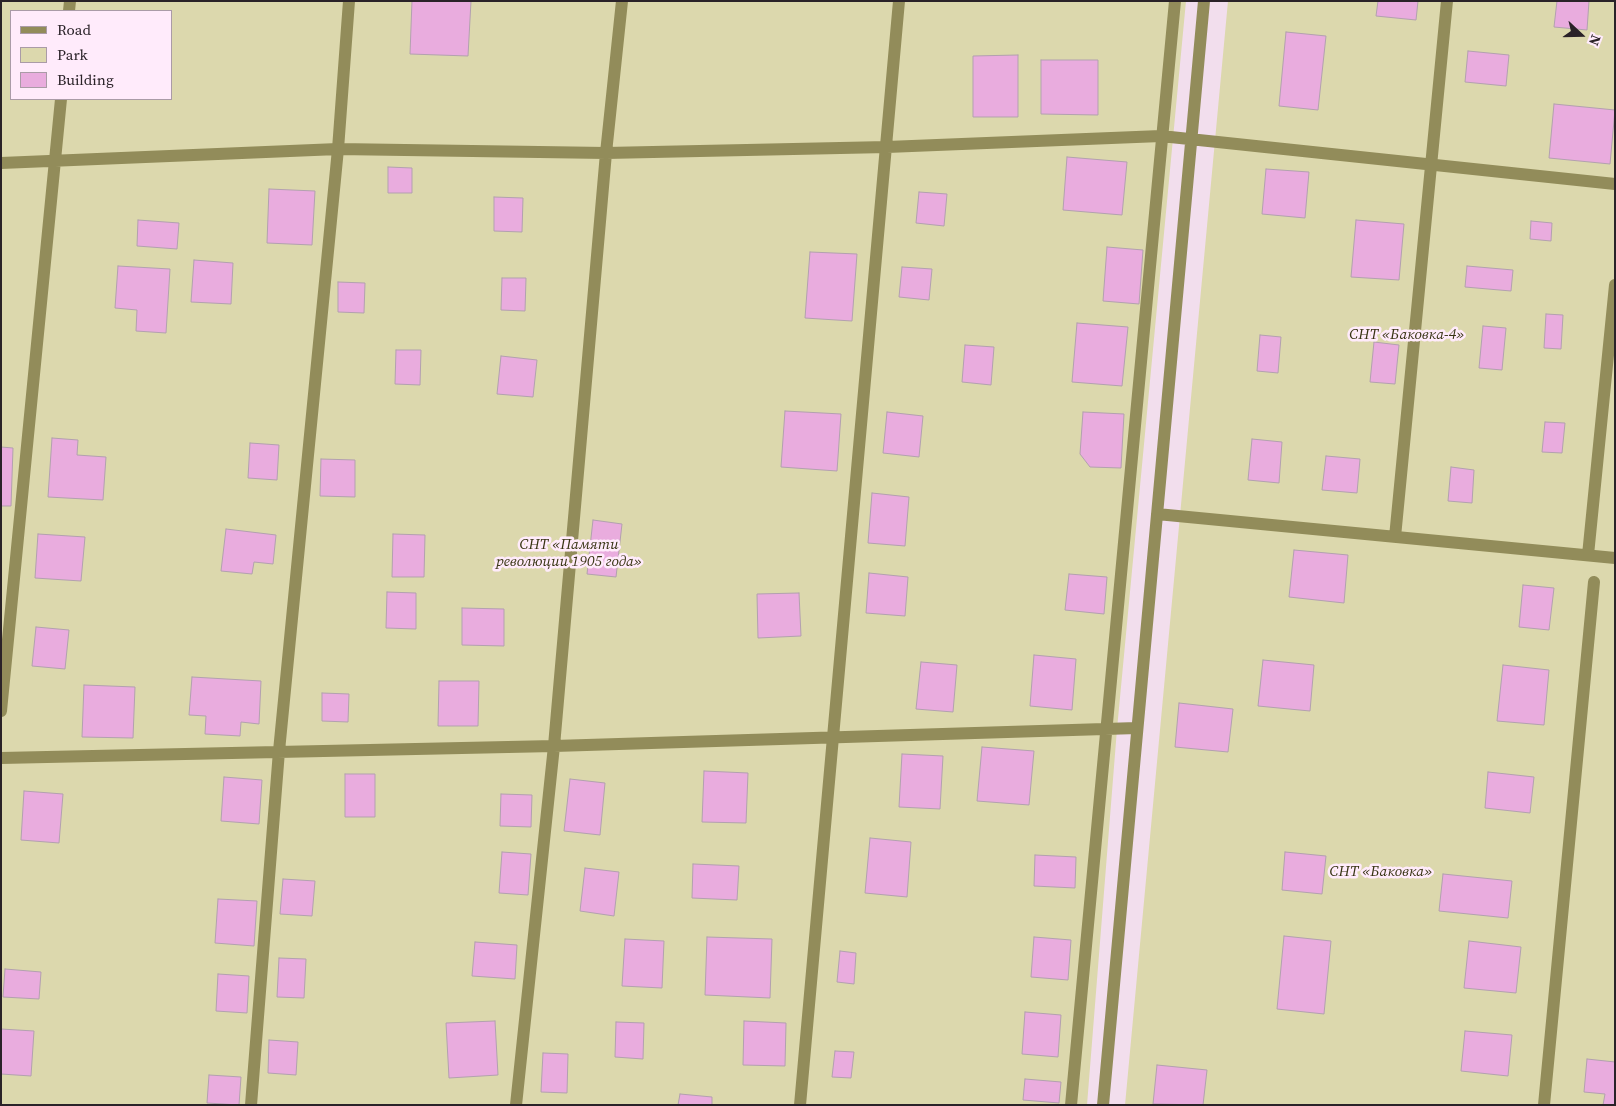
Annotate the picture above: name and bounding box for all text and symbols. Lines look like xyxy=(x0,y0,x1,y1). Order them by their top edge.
legend xyxy=(10,10,172,100)
north arrow xyxy=(1556,10,1606,60)
text: Road xyxy=(57,19,91,40)
text: N xyxy=(1584,32,1606,49)
text: Park xyxy=(57,44,88,65)
text: Building xyxy=(57,69,114,90)
park label: СНТ «Баковка-4» xyxy=(1349,326,1465,344)
park label: СНТ «Памяти революции 1905 года» xyxy=(496,536,642,571)
park label: СНТ «Баковка» xyxy=(1330,863,1432,881)

